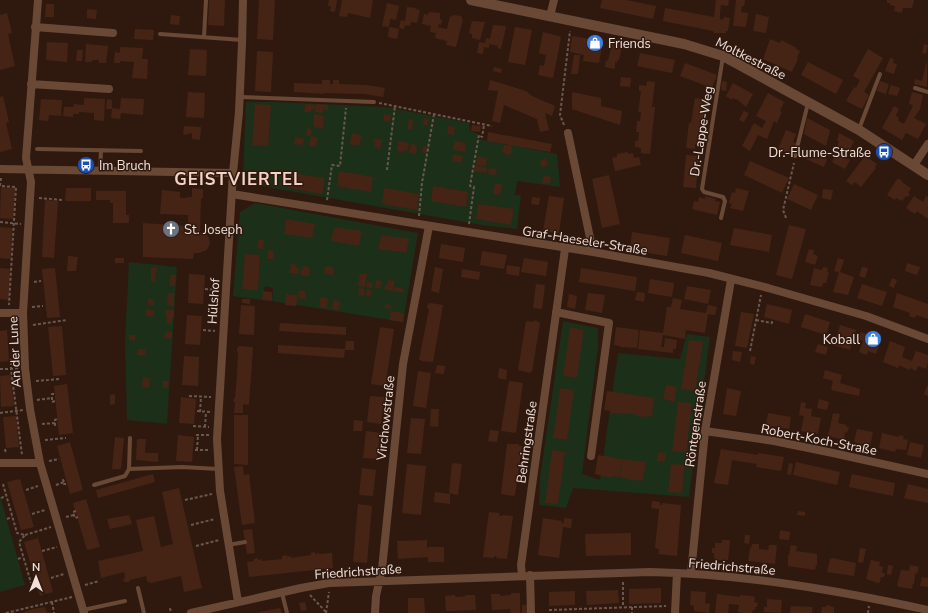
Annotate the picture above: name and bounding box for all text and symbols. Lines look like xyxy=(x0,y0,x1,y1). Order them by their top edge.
shop icon: Friends xyxy=(585,33,605,53)
street label: Moltkestraße xyxy=(712,33,789,84)
place label: Friends xyxy=(608,35,651,53)
street label: Dr.-Lappe-Weg xyxy=(686,85,718,178)
bus stop icon: Dr.-Flume-Straße xyxy=(874,142,894,162)
place label: Dr.-Flume-Straße xyxy=(768,144,871,162)
bus stop icon: Im Bruch xyxy=(76,155,96,175)
place label: Im Bruch xyxy=(99,157,151,175)
district label: GEISTVIERTEL xyxy=(174,168,304,191)
church icon: St. Joseph xyxy=(161,219,181,239)
place label: St. Joseph xyxy=(184,221,243,239)
street label: Graf-Haeseler-Straße xyxy=(521,222,649,260)
street label: Hülshof xyxy=(203,277,225,325)
street label: An der Lune xyxy=(4,316,26,388)
shop icon: Koball xyxy=(863,329,883,349)
place label: Koball xyxy=(823,331,860,349)
street label: Virchowstraße xyxy=(372,375,399,462)
street label: Röntgenstraße xyxy=(681,380,711,468)
street label: Behringstraße xyxy=(512,400,542,484)
street label: Robert-Koch-Straße xyxy=(759,420,879,460)
street label: Friedrichstraße xyxy=(688,554,776,580)
north arrow xyxy=(16,557,56,597)
text: N xyxy=(32,560,40,575)
street label: Friedrichstraße xyxy=(314,560,402,584)

